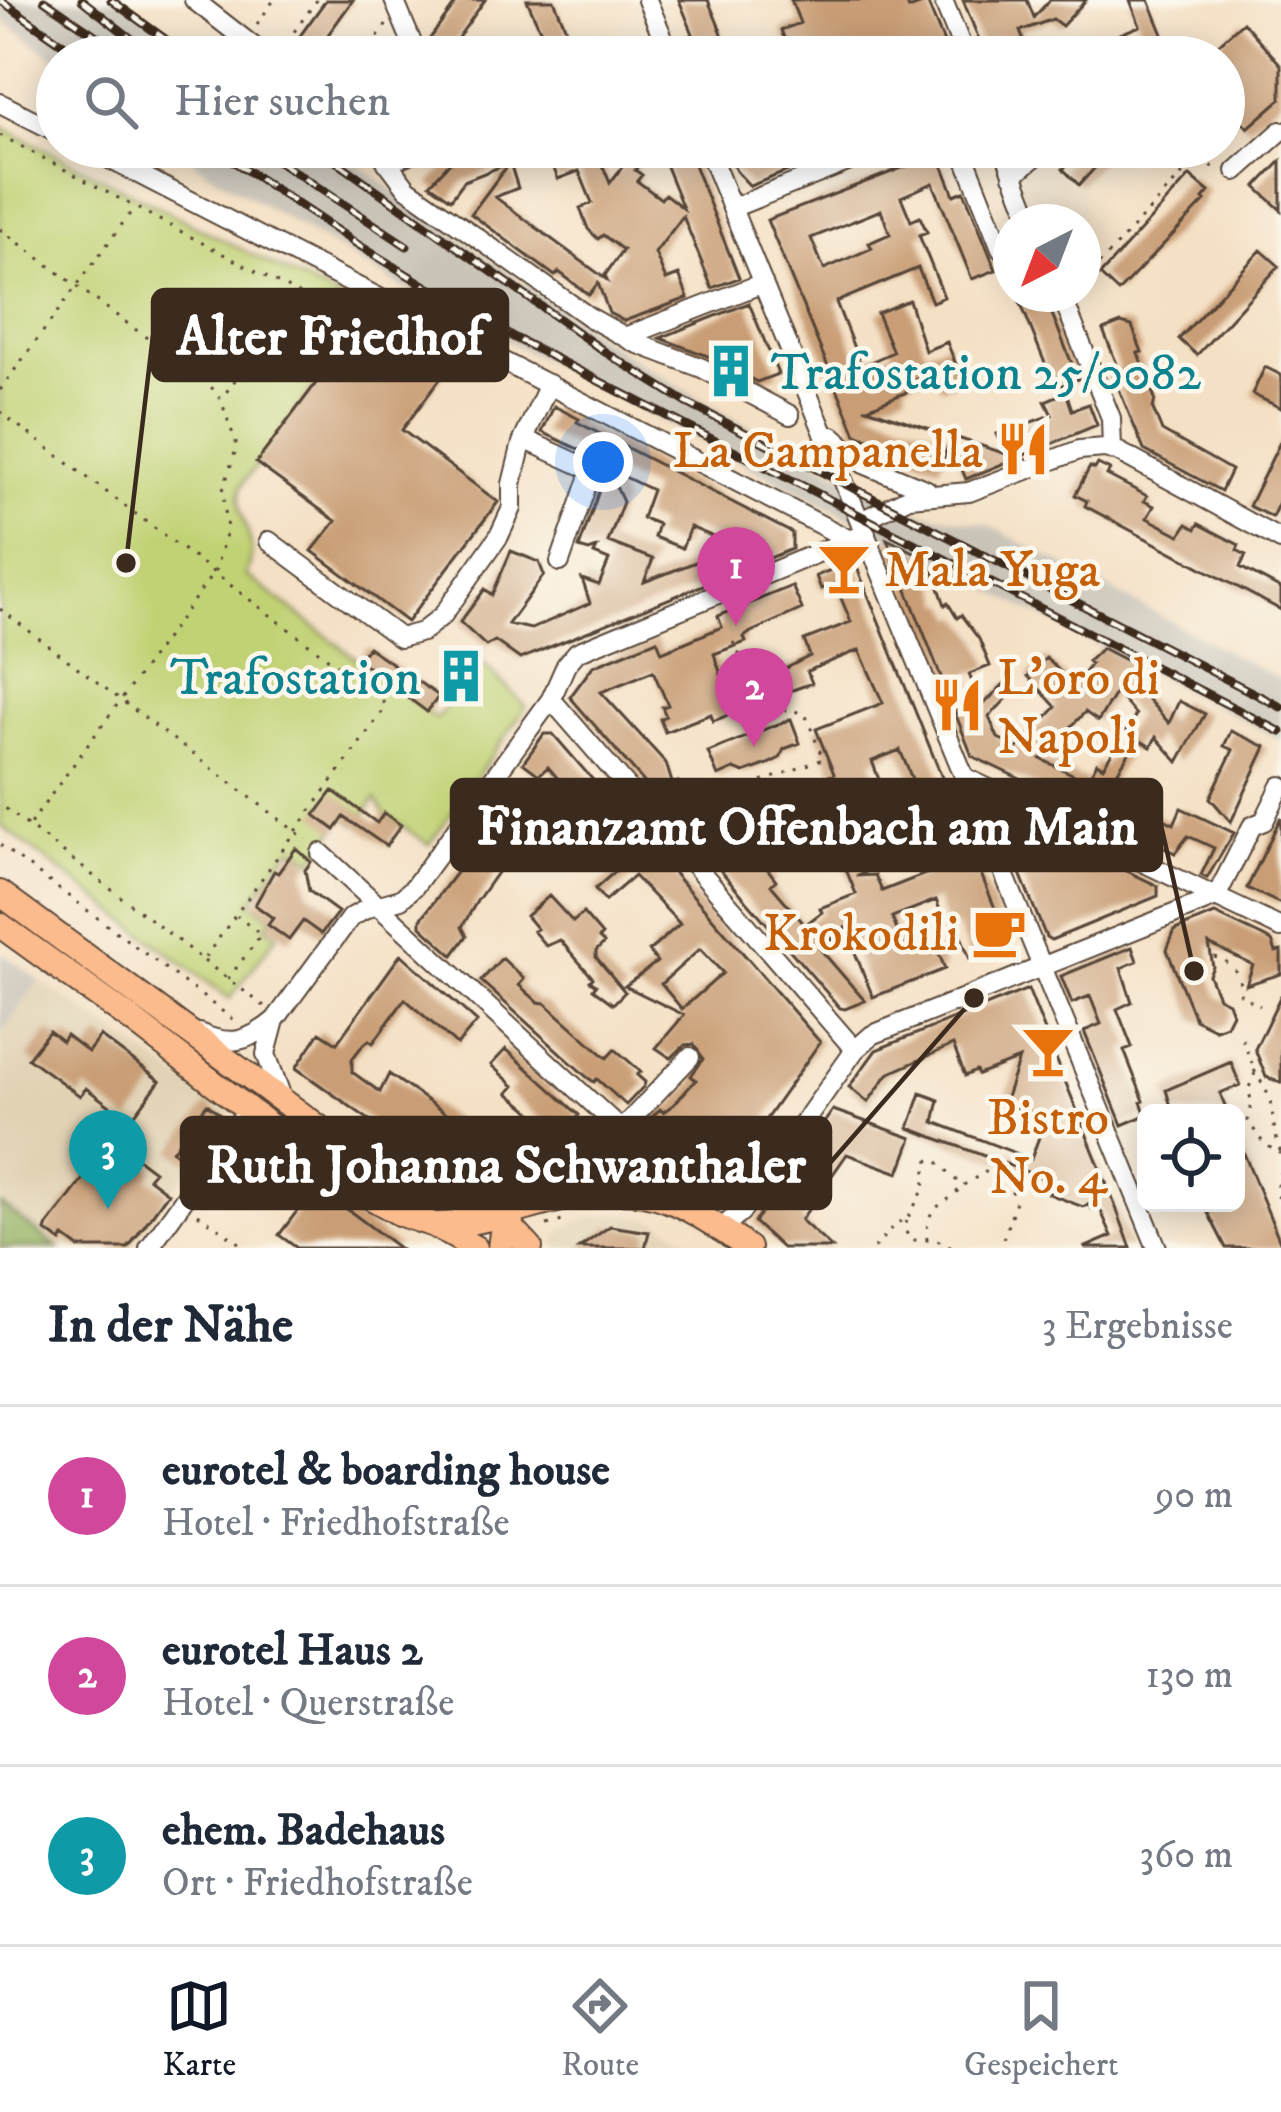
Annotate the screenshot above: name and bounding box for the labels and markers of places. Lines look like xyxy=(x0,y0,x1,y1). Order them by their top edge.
callout: Alter Friedhof xyxy=(153,290,507,380)
building icon: Trafostation 25/0082 xyxy=(702,342,760,400)
place label: Trafostation 25/0082 xyxy=(771,342,1201,406)
place label: La Campanella xyxy=(673,420,983,484)
restaurant icon: La Campanella xyxy=(994,420,1052,478)
pin: 1 xyxy=(697,527,775,626)
bar icon: Mala Yuga xyxy=(815,539,873,597)
place label: Mala Yuga xyxy=(884,539,1101,603)
place label: Trafostation xyxy=(170,647,421,711)
building icon: Trafostation xyxy=(432,647,490,705)
place label: L'oro di Napoli xyxy=(997,647,1160,770)
pin: 2 xyxy=(715,648,793,747)
restaurant icon: L'oro di Napoli xyxy=(928,676,986,734)
callout: Finanzamt Offenbach am Main xyxy=(452,780,1161,870)
place label: Krokodili xyxy=(763,903,959,967)
cafe icon: Krokodili xyxy=(970,903,1028,961)
bar icon: Bistro No. 4 xyxy=(1019,1022,1077,1080)
place label: Bistro No. 4 xyxy=(987,1087,1109,1210)
pin: 3 xyxy=(69,1110,147,1209)
callout: Ruth Johanna Schwanthaler xyxy=(182,1118,830,1208)

